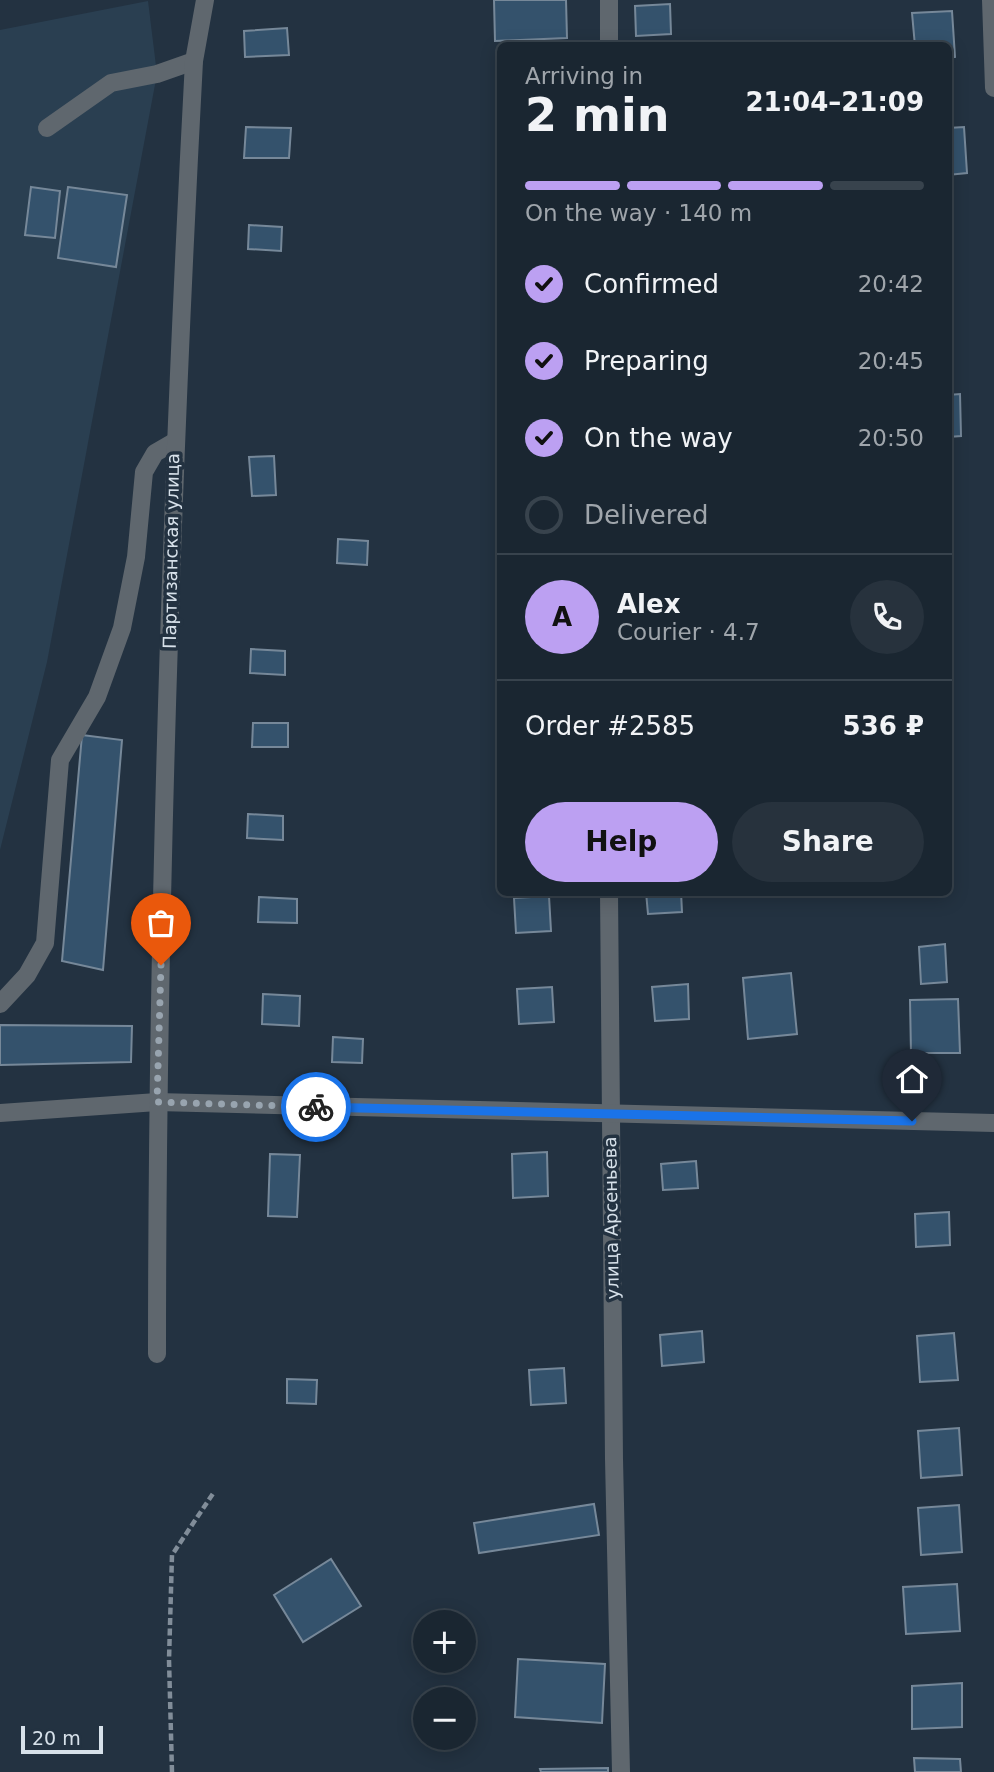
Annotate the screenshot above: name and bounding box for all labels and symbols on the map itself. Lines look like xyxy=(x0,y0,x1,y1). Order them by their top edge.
street label: Партизанская улица xyxy=(159,453,183,649)
pin xyxy=(131,893,191,965)
pin xyxy=(882,1049,942,1121)
courier xyxy=(281,1072,351,1142)
street label: улица Арсеньева xyxy=(599,1136,623,1300)
scale bar xyxy=(21,1723,103,1755)

